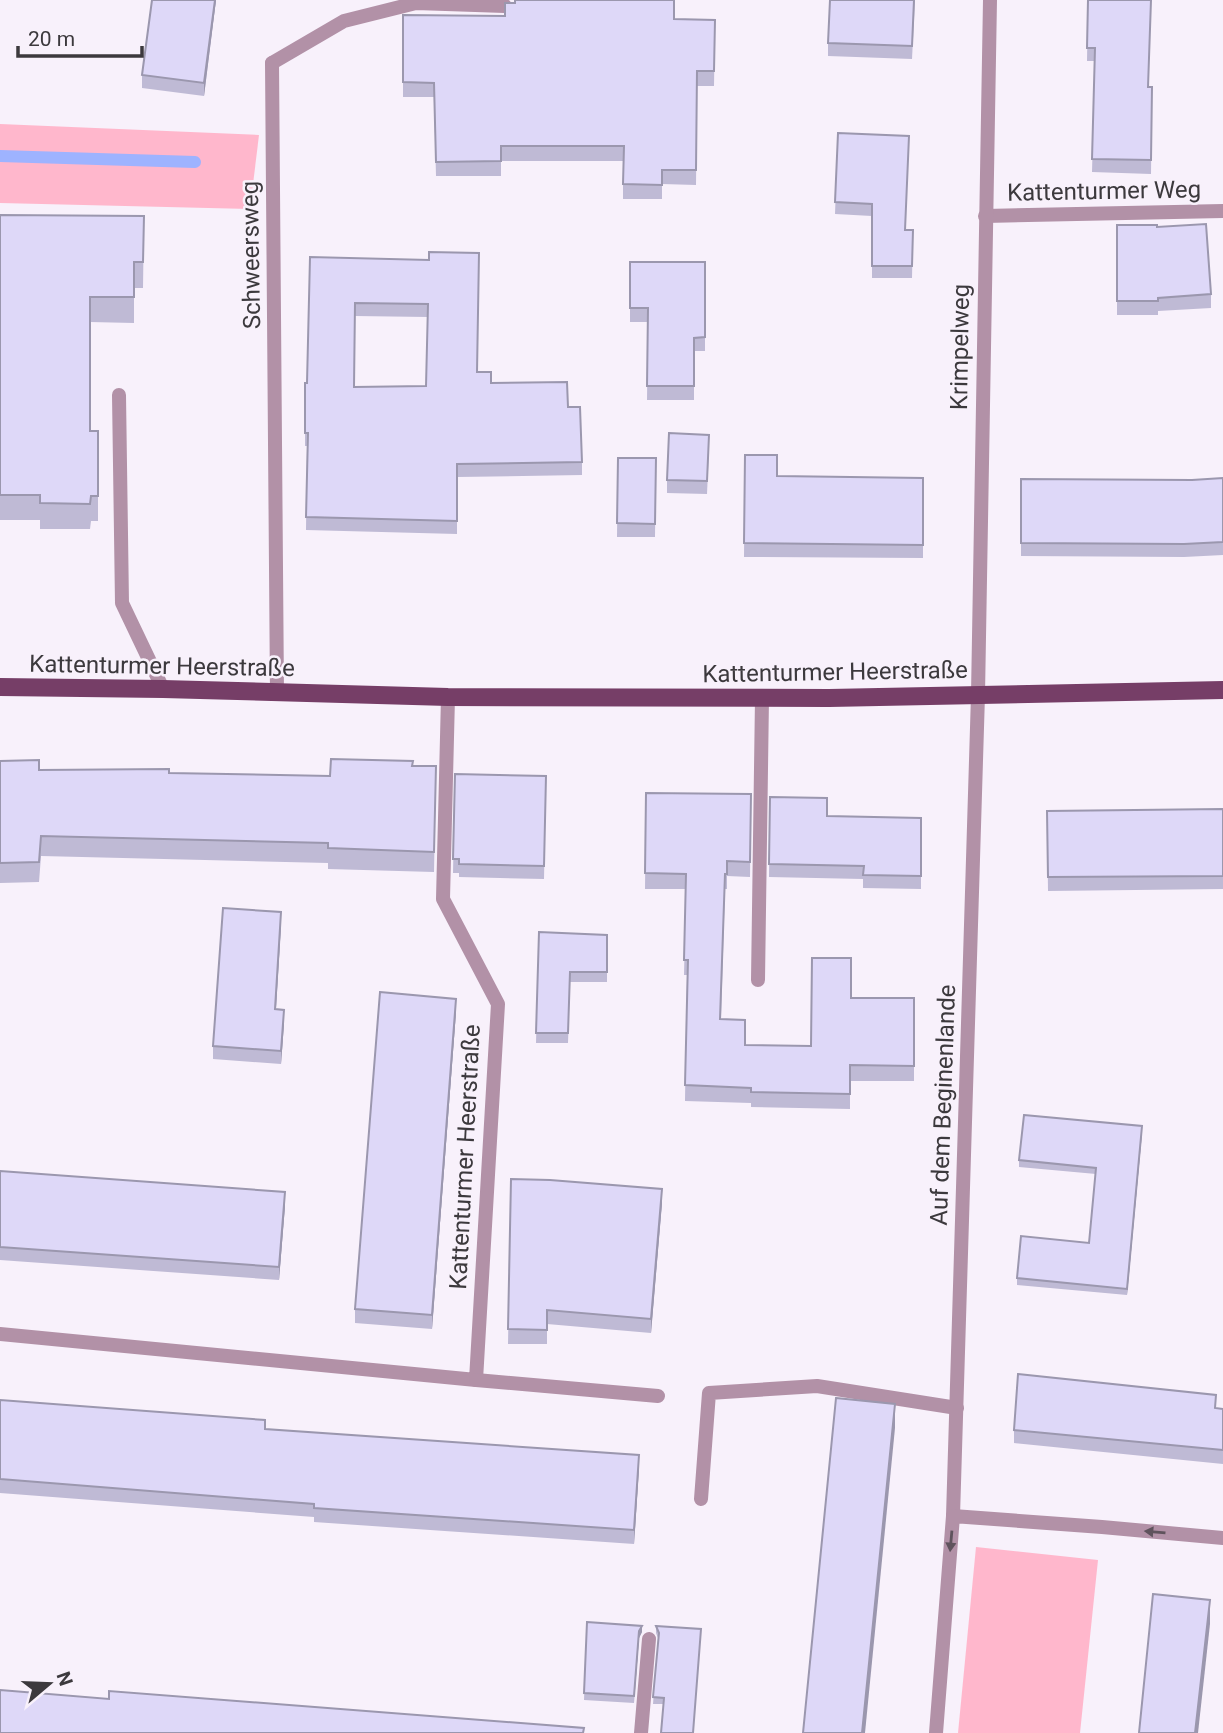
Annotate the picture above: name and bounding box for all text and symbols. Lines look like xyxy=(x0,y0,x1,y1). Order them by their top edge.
scale bar xyxy=(18,14,142,58)
text: 20 m xyxy=(28,27,75,51)
street label: Kattenturmer Weg xyxy=(1007,175,1201,207)
street label: Schweersweg xyxy=(236,181,266,329)
street label: Krimpelweg xyxy=(945,284,975,410)
street label: Kattenturmer Heerstraße xyxy=(29,650,295,682)
street label: Kattenturmer Heerstraße xyxy=(702,656,968,688)
street label: Auf dem Beginenlande xyxy=(925,984,961,1226)
street label: Kattenturmer Heerstraße xyxy=(444,1024,486,1290)
one-way arrow xyxy=(1144,1526,1166,1537)
one-way arrow xyxy=(945,1531,956,1553)
north arrow xyxy=(14,1649,84,1719)
text: N xyxy=(52,1669,78,1689)

